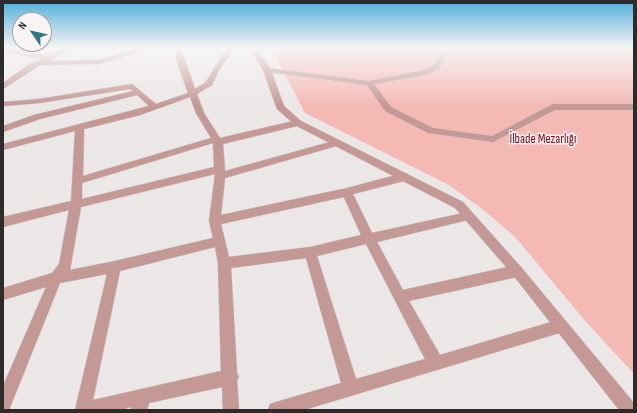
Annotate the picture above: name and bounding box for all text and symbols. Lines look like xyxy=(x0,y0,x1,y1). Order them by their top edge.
north arrow xyxy=(12,12,52,52)
text: N xyxy=(15,19,29,32)
park label: İlbade Mezarlığı xyxy=(510,132,576,148)

